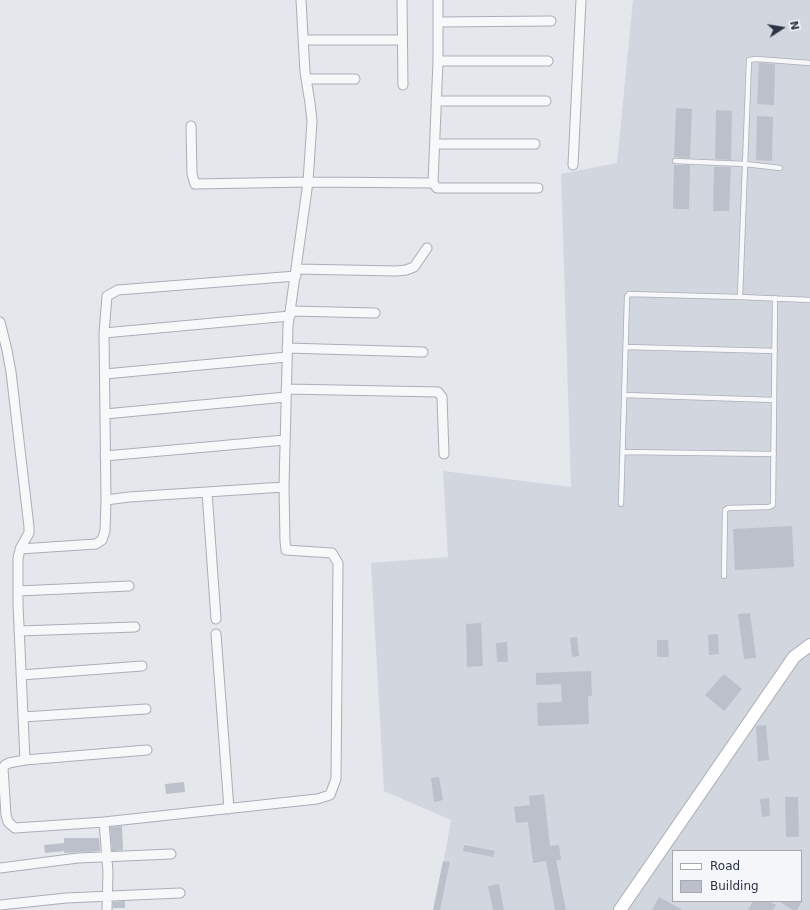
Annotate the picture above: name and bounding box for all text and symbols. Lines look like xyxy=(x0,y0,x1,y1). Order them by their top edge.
north arrow xyxy=(762,8,802,48)
text: N xyxy=(787,20,802,31)
legend xyxy=(672,850,802,902)
text: Road xyxy=(710,859,740,873)
text: Building xyxy=(710,879,759,893)

